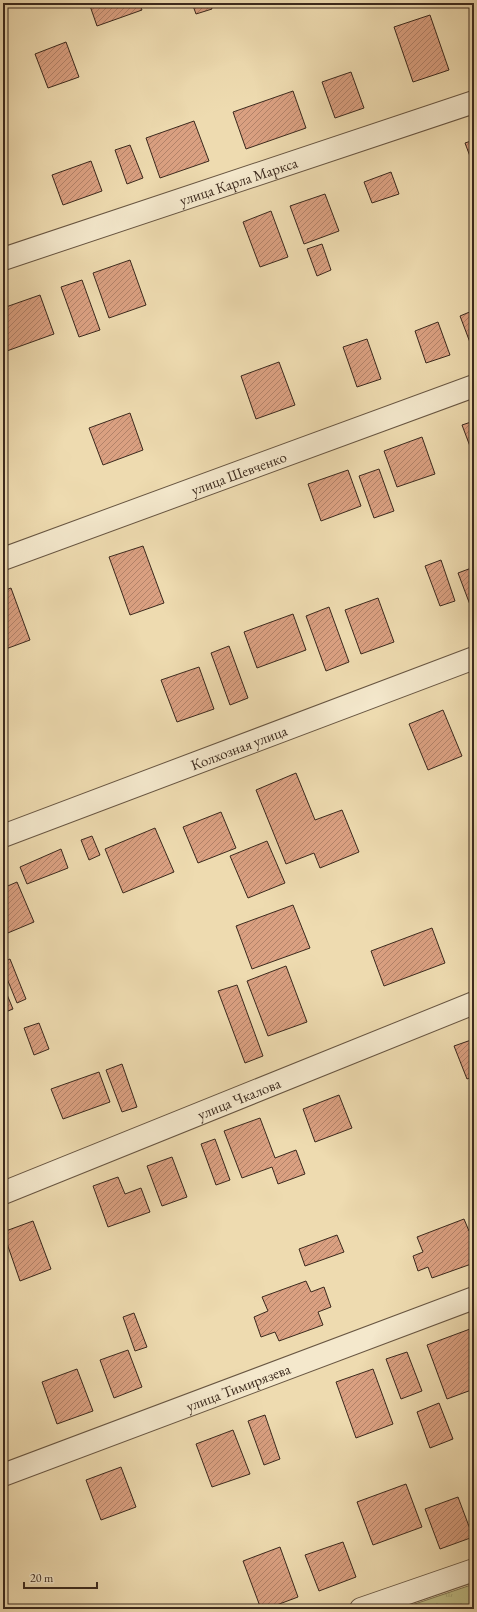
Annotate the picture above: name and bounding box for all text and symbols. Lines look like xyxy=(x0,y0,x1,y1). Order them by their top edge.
street label: улица Карла Маркса xyxy=(177,152,300,209)
street label: улица Шевченко xyxy=(188,446,289,499)
street label: Колхозная улица xyxy=(188,720,290,774)
street label: улица Чкалова xyxy=(194,1073,283,1123)
street label: улица Тимирязева xyxy=(183,1358,293,1415)
scale bar xyxy=(24,1564,97,1590)
text: 20 m xyxy=(30,1570,54,1586)

